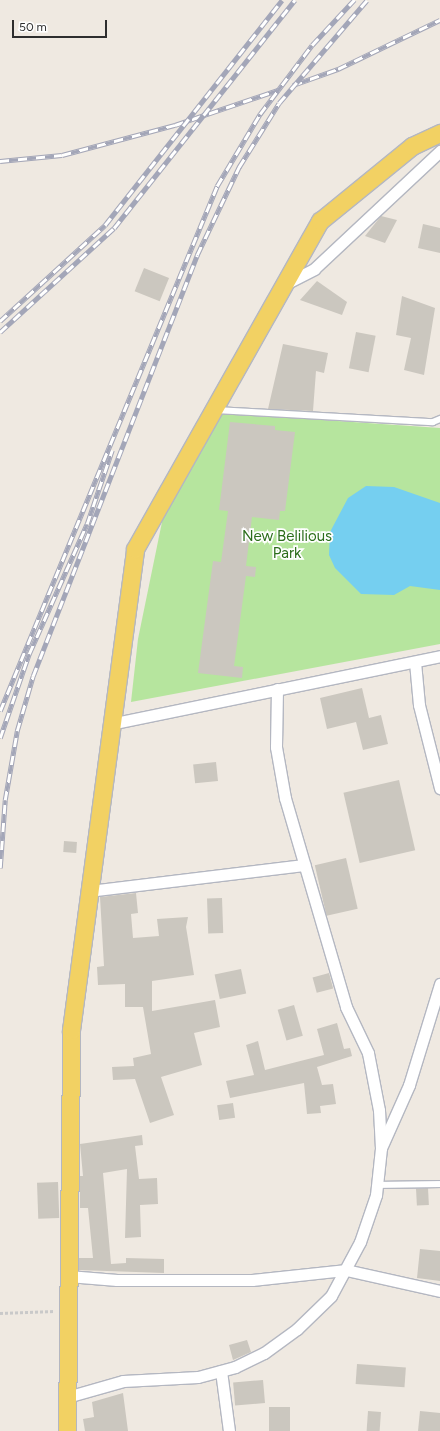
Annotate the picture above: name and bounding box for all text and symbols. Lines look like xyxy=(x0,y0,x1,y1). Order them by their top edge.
scale bar xyxy=(14,12,109,38)
text: 50 m xyxy=(19,20,47,34)
park label: New Belilious Park xyxy=(242,527,332,562)

